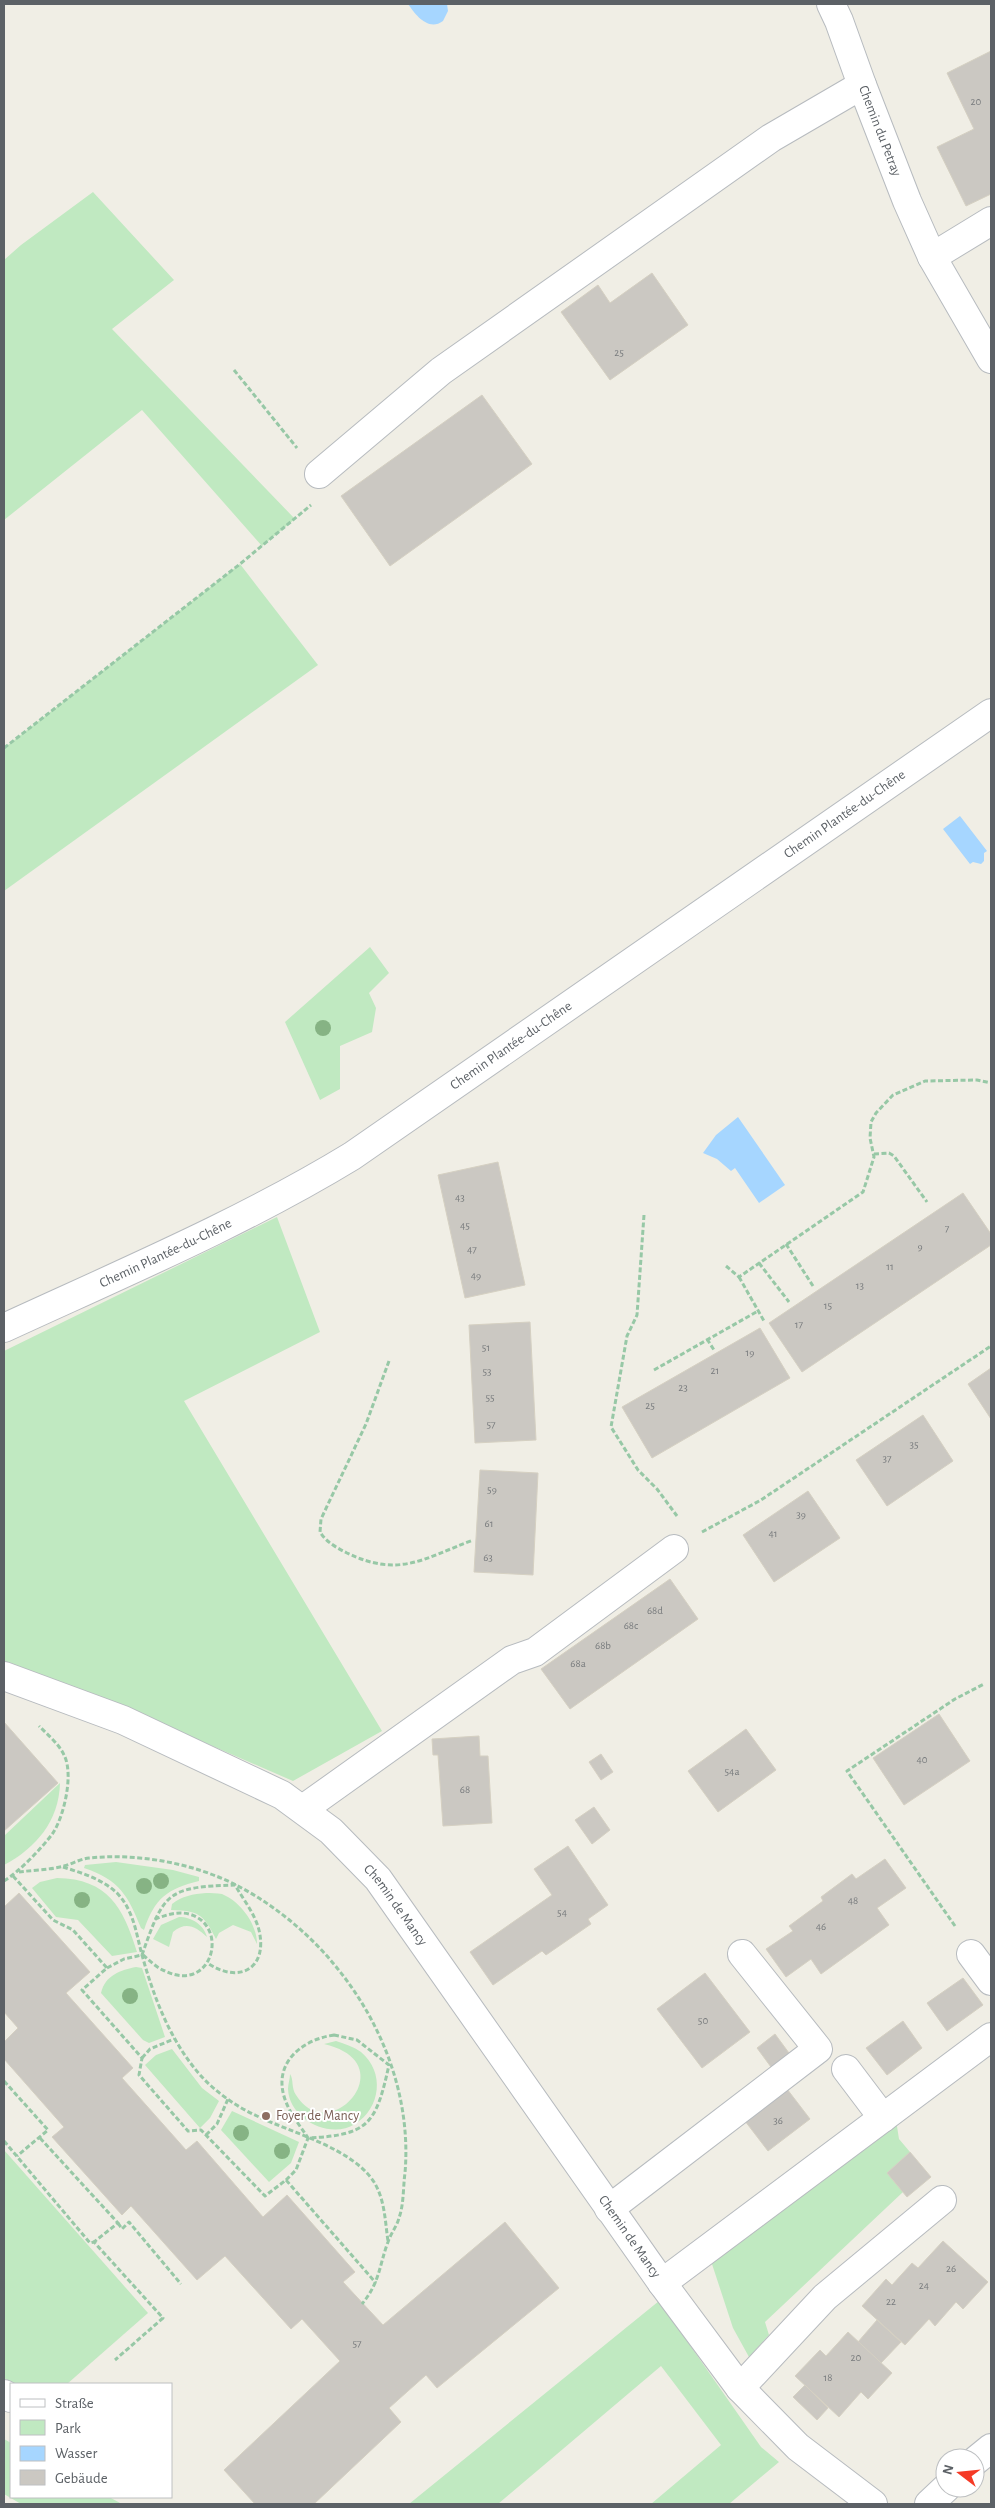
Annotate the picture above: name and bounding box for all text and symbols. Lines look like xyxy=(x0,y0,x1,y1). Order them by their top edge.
street label: Chemin du Petray xyxy=(856,83,904,178)
house number: 20 xyxy=(971,96,982,107)
house number: 25 xyxy=(614,347,624,358)
street label: Chemin Plantée-du-Chêne xyxy=(781,767,908,861)
street label: Chemin Plantée-du-Chêne xyxy=(448,999,574,1093)
house number: 43 xyxy=(455,1192,465,1203)
street label: Chemin Plantée-du-Chêne xyxy=(97,1216,234,1291)
house number: 45 xyxy=(460,1220,470,1231)
house number: 7 xyxy=(945,1223,950,1234)
house number: 9 xyxy=(917,1241,923,1252)
house number: 47 xyxy=(467,1244,477,1255)
house number: 11 xyxy=(886,1261,894,1272)
house number: 49 xyxy=(471,1270,481,1281)
house number: 13 xyxy=(856,1280,865,1291)
house number: 15 xyxy=(824,1300,833,1311)
house number: 17 xyxy=(795,1319,804,1330)
house number: 51 xyxy=(482,1342,490,1353)
house number: 19 xyxy=(746,1347,754,1358)
house number: 21 xyxy=(711,1365,719,1376)
house number: 53 xyxy=(482,1366,492,1377)
house number: 23 xyxy=(678,1382,688,1393)
house number: 55 xyxy=(485,1392,495,1403)
house number: 25 xyxy=(645,1400,655,1411)
house number: 57 xyxy=(486,1419,496,1430)
house number: 35 xyxy=(909,1439,919,1450)
house number: 37 xyxy=(882,1453,892,1464)
house number: 59 xyxy=(487,1484,497,1495)
house number: 39 xyxy=(796,1509,806,1520)
house number: 61 xyxy=(485,1518,493,1529)
house number: 41 xyxy=(768,1528,778,1539)
house number: 63 xyxy=(483,1552,493,1563)
house number: 68d xyxy=(647,1605,663,1616)
house number: 68c xyxy=(624,1620,639,1631)
house number: 68b xyxy=(595,1640,611,1651)
house number: 68a xyxy=(570,1658,586,1669)
house number: 40 xyxy=(916,1754,928,1765)
house number: 54a xyxy=(725,1766,739,1777)
house number: 68 xyxy=(460,1784,470,1795)
street label: Chemin de Mancy xyxy=(361,1862,430,1948)
house number: 48 xyxy=(848,1895,858,1906)
house number: 54 xyxy=(557,1907,567,1918)
house number: 46 xyxy=(816,1921,826,1932)
house number: 50 xyxy=(698,2015,708,2026)
place label: Foyer de Mancy xyxy=(276,2109,359,2123)
marker: Foyer de Mancy xyxy=(260,2110,272,2122)
house number: 36 xyxy=(773,2115,783,2126)
street label: Chemin de Mancy xyxy=(596,2193,663,2281)
house number: 26 xyxy=(946,2263,956,2274)
house number: 24 xyxy=(919,2280,929,2291)
house number: 22 xyxy=(886,2296,896,2307)
house number: 57 xyxy=(352,2338,362,2349)
house number: 20 xyxy=(851,2352,862,2363)
house number: 18 xyxy=(824,2372,833,2383)
legend xyxy=(10,2383,172,2498)
text: Straße xyxy=(55,2396,94,2411)
text: Park xyxy=(55,2421,81,2436)
text: Wasser xyxy=(55,2446,98,2461)
north arrow xyxy=(935,2448,985,2498)
text: N xyxy=(940,2463,957,2476)
text: Gebäude xyxy=(55,2471,108,2486)

